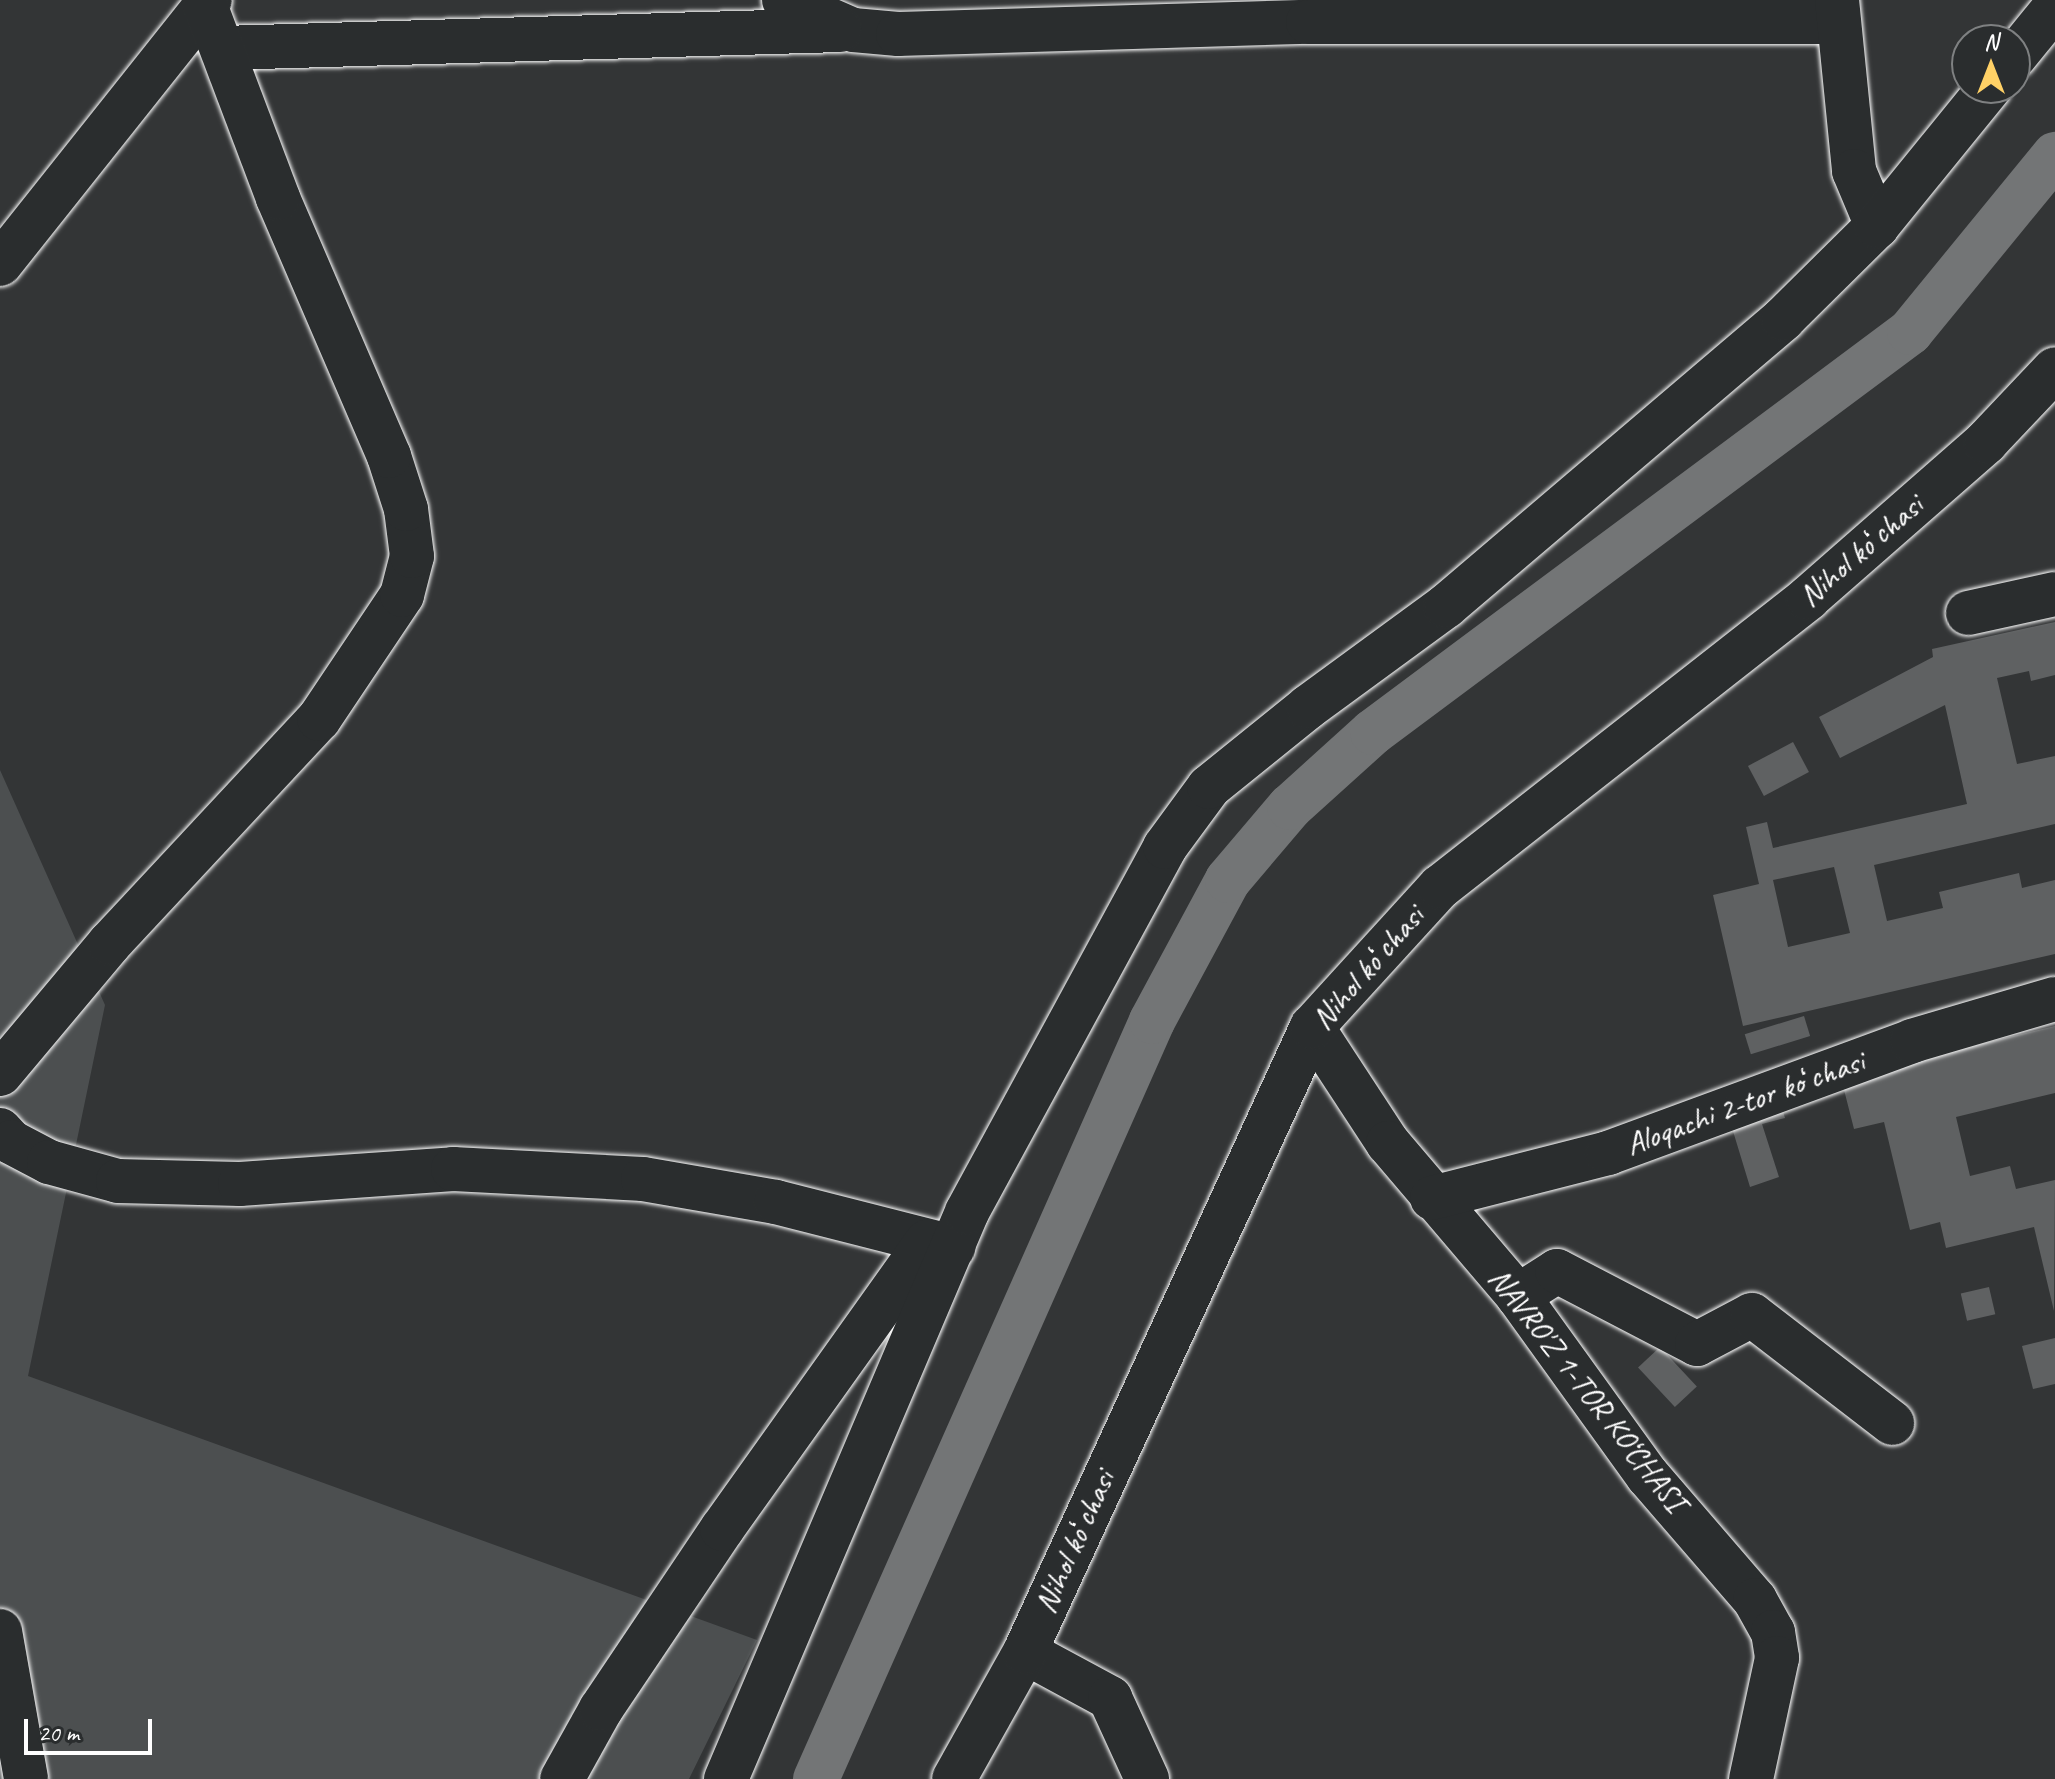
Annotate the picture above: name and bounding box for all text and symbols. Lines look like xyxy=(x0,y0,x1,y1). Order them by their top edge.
north arrow xyxy=(1951,24,2031,104)
text: N xyxy=(1984,28,1998,56)
street label: Nihol koʻchasi xyxy=(1791,487,1931,615)
street label: Nihol koʻchasi xyxy=(1304,898,1432,1038)
street label: Aloqachi 2-tor koʻchasi xyxy=(1620,1042,1870,1164)
street label: NAVRO'Z 1-TOR KO‘CHASI xyxy=(1480,1260,1694,1520)
street label: Nihol koʻchasi xyxy=(1026,1465,1124,1619)
scale bar xyxy=(28,1703,156,1753)
text: 20 m xyxy=(38,1718,79,1748)

